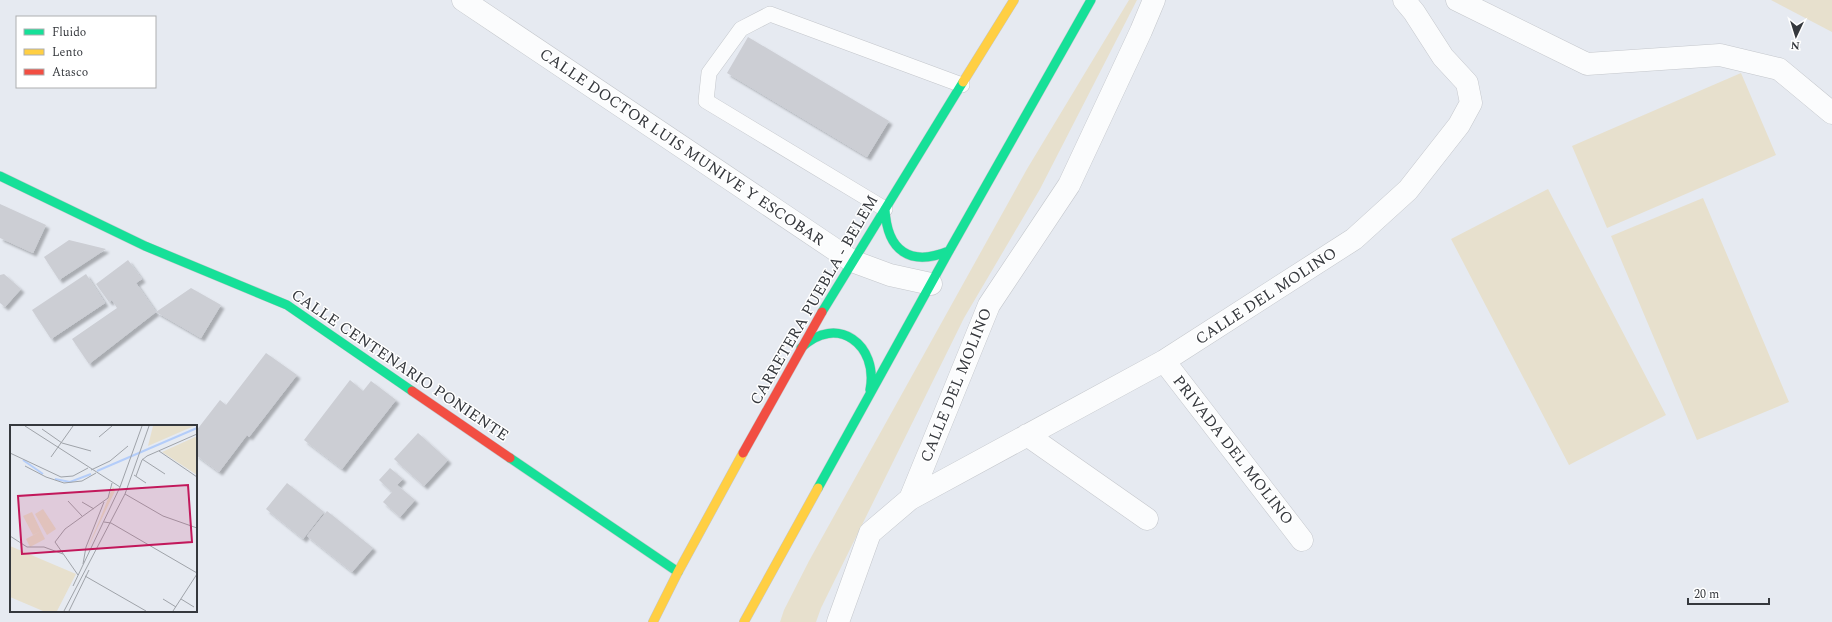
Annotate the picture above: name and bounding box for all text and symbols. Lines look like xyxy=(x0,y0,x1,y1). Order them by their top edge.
legend xyxy=(16,16,156,88)
north arrow xyxy=(1776,16,1816,56)
text: Fluido xyxy=(52,23,86,42)
text: N xyxy=(1790,37,1800,54)
street label: CALLE DOCTOR LUIS MUNIVE Y ESCOBAR xyxy=(535,42,830,252)
text: Lento xyxy=(52,43,83,62)
text: Atasco xyxy=(52,63,88,82)
street label: CARRETERA PUEBLA - BELEM xyxy=(744,190,884,410)
street label: CALLE DEL MOLINO xyxy=(1190,241,1342,351)
street label: CALLE CENTENARIO PONIENTE xyxy=(286,283,514,447)
street label: CALLE DEL MOLINO xyxy=(914,304,998,466)
street label: PRIVADA DEL MOLINO xyxy=(1167,370,1299,530)
inset map xyxy=(10,425,197,612)
scale bar xyxy=(1688,580,1769,606)
text: 20 m xyxy=(1694,585,1719,604)

